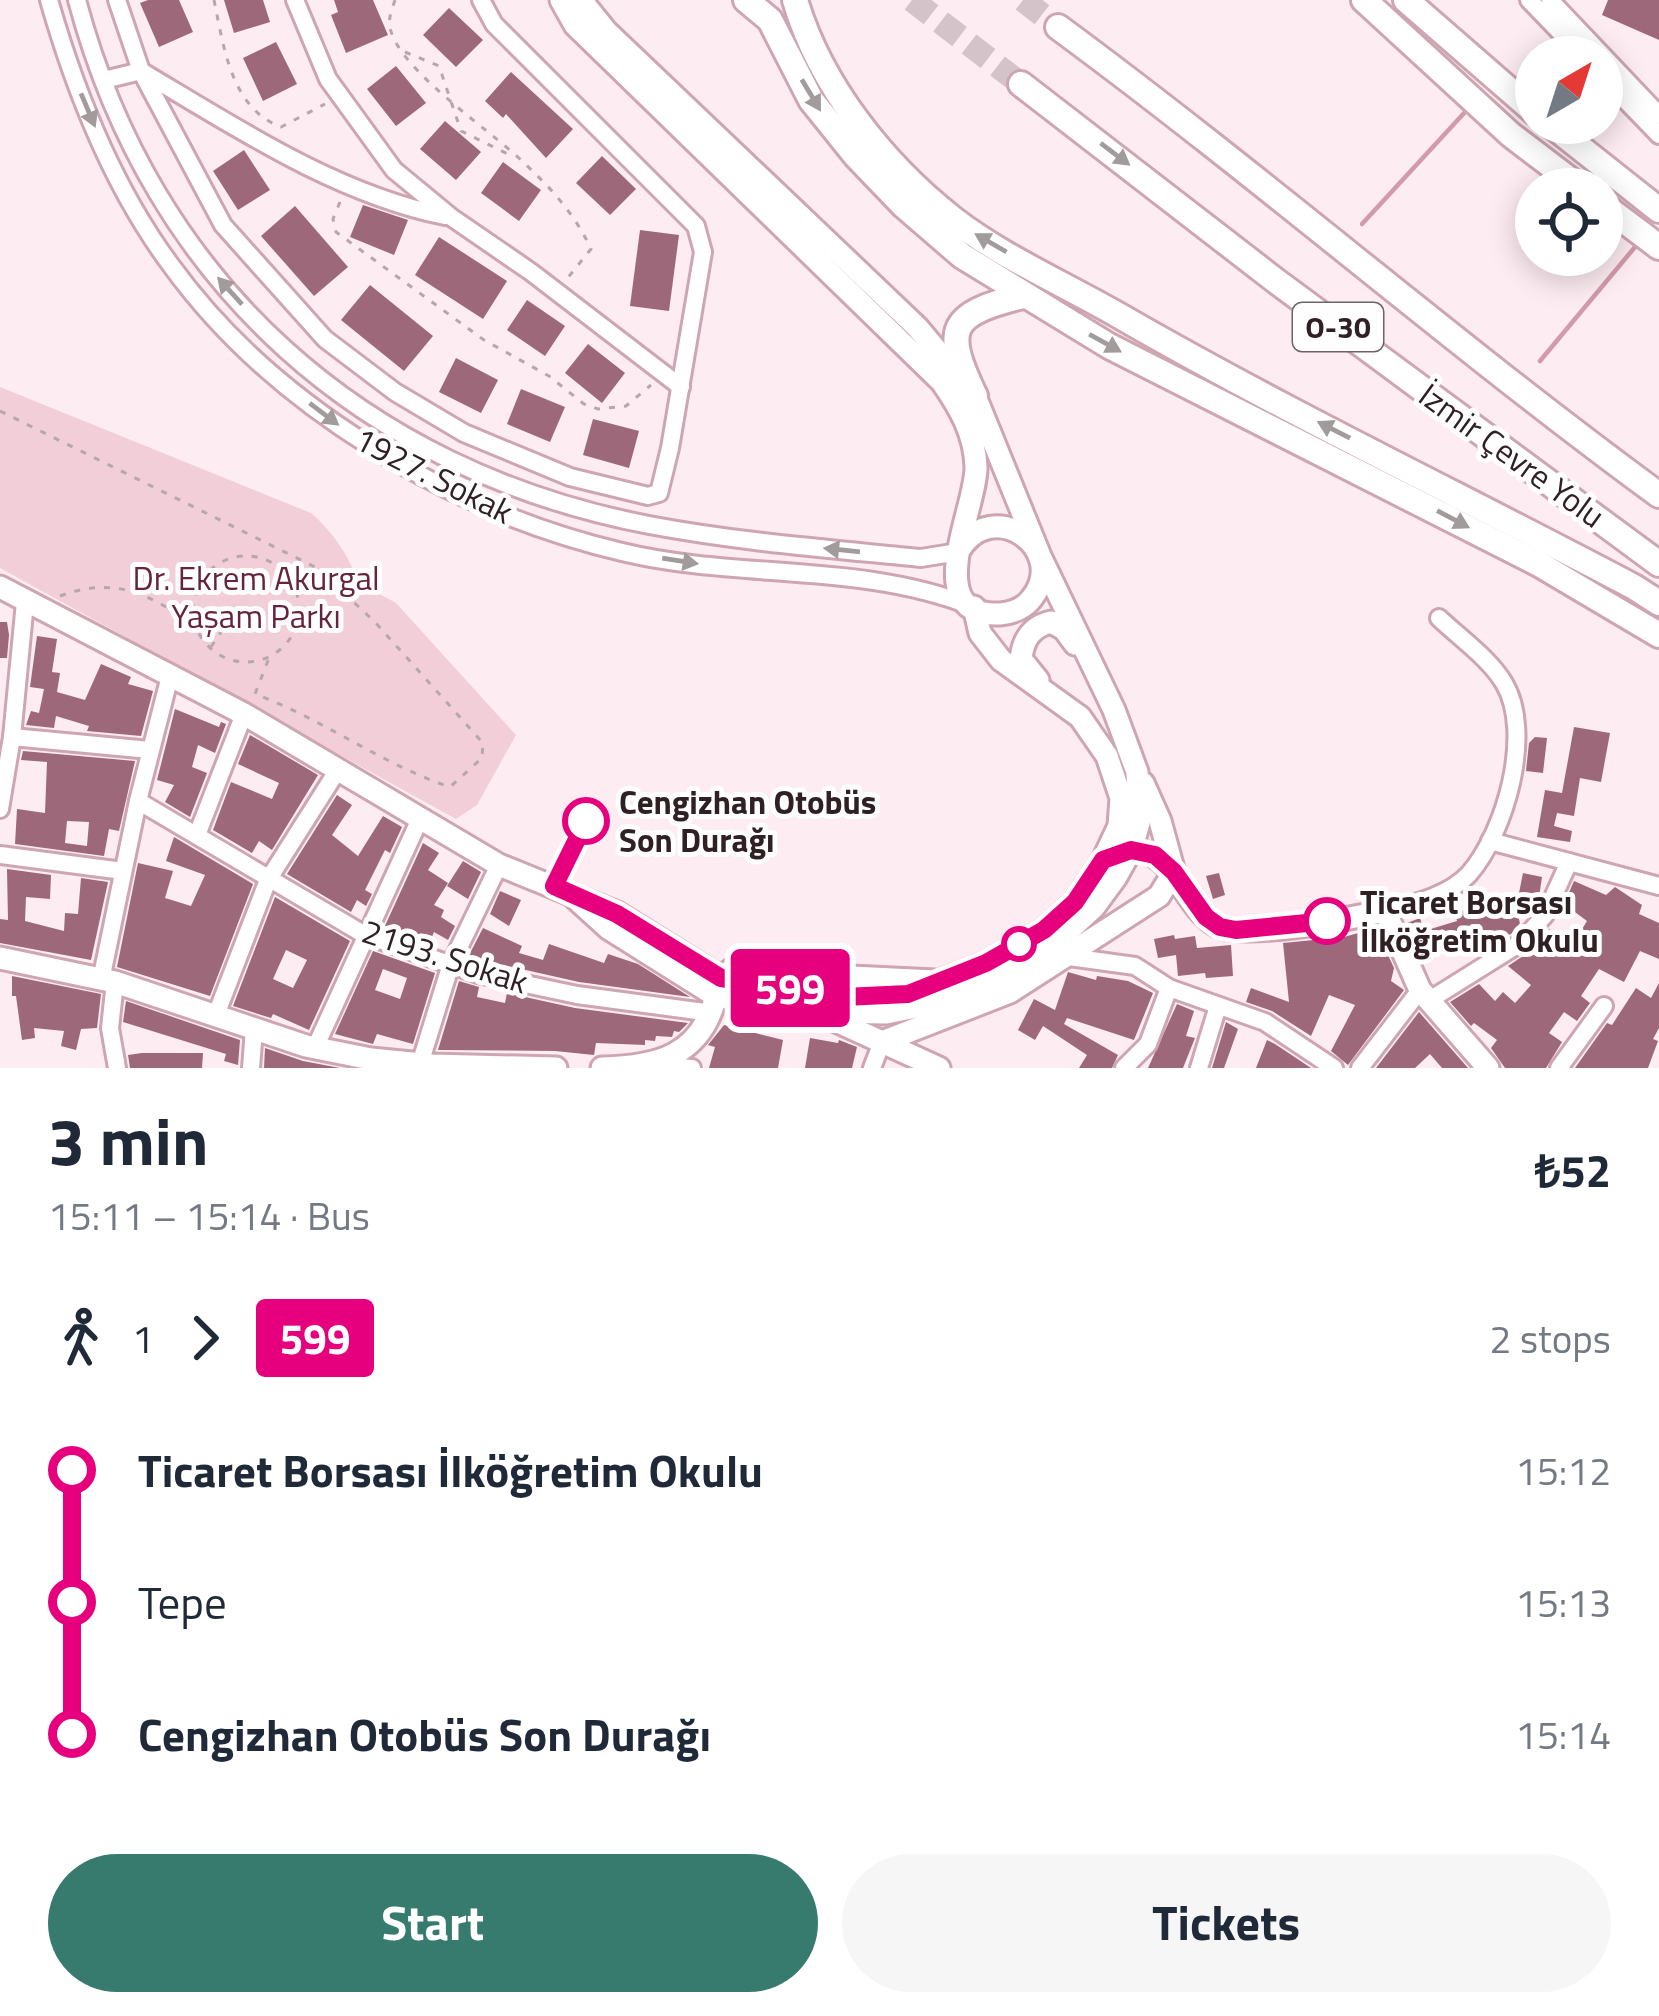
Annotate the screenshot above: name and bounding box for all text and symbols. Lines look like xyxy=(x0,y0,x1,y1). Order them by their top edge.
north arrow xyxy=(1515,36,1623,144)
map controls xyxy=(1515,36,1623,276)
one-way arrow xyxy=(800,78,821,112)
one-way arrow xyxy=(79,92,98,128)
one-way arrow xyxy=(1099,141,1131,165)
button: locate xyxy=(1515,168,1623,276)
one-way arrow xyxy=(975,234,1008,255)
one-way arrow xyxy=(217,277,244,306)
road number: O-30 xyxy=(1293,303,1383,351)
one-way arrow xyxy=(1088,332,1123,353)
street label: İzmir Çevre Yolu xyxy=(1408,370,1616,540)
one-way arrow xyxy=(308,401,339,426)
street label: 1927. Sokak xyxy=(346,414,522,536)
one-way arrow xyxy=(1316,420,1351,440)
one-way arrow xyxy=(1436,509,1471,529)
one-way arrow xyxy=(823,540,860,559)
one-way arrow xyxy=(662,552,699,571)
park label: Dr. Ekrem Akurgal Yaşam Parkı xyxy=(132,553,380,641)
place label: Cengizhan Otobüs Son Durağı xyxy=(619,777,876,865)
marker: Cengizhan Otobüs Son Durağı xyxy=(564,799,608,843)
place label: Ticaret Borsası İlköğretim Okulu xyxy=(1360,877,1599,965)
marker: Ticaret Borsası İlköğretim Okulu xyxy=(1305,899,1349,943)
street label: 2193. Sokak xyxy=(356,906,535,1006)
unlabelled marker xyxy=(1003,928,1035,960)
line badge: 599 xyxy=(721,949,859,1027)
text: 599 xyxy=(755,956,825,1020)
text: 3 min xyxy=(48,1090,208,1191)
text: ₺52 xyxy=(1535,1136,1611,1204)
text: 15:11 – 15:14 · Bus xyxy=(48,1186,370,1245)
icon: walk xyxy=(48,1305,114,1371)
icon: forward xyxy=(172,1305,238,1371)
text: 599 xyxy=(280,1306,350,1370)
text: 1 xyxy=(132,1309,154,1368)
text: 2 stops xyxy=(1489,1309,1611,1368)
text: Ticaret Borsası İlköğretim Okulu xyxy=(138,1436,763,1504)
text: 15:12 xyxy=(1515,1441,1611,1500)
text: Tepe xyxy=(138,1568,227,1636)
text: 15:13 xyxy=(1515,1573,1611,1632)
text: Cengizhan Otobüs Son Durağı xyxy=(138,1700,711,1768)
text: 15:14 xyxy=(1515,1705,1611,1764)
button: Start xyxy=(48,1854,818,1992)
button: Tickets xyxy=(842,1854,1611,1992)

